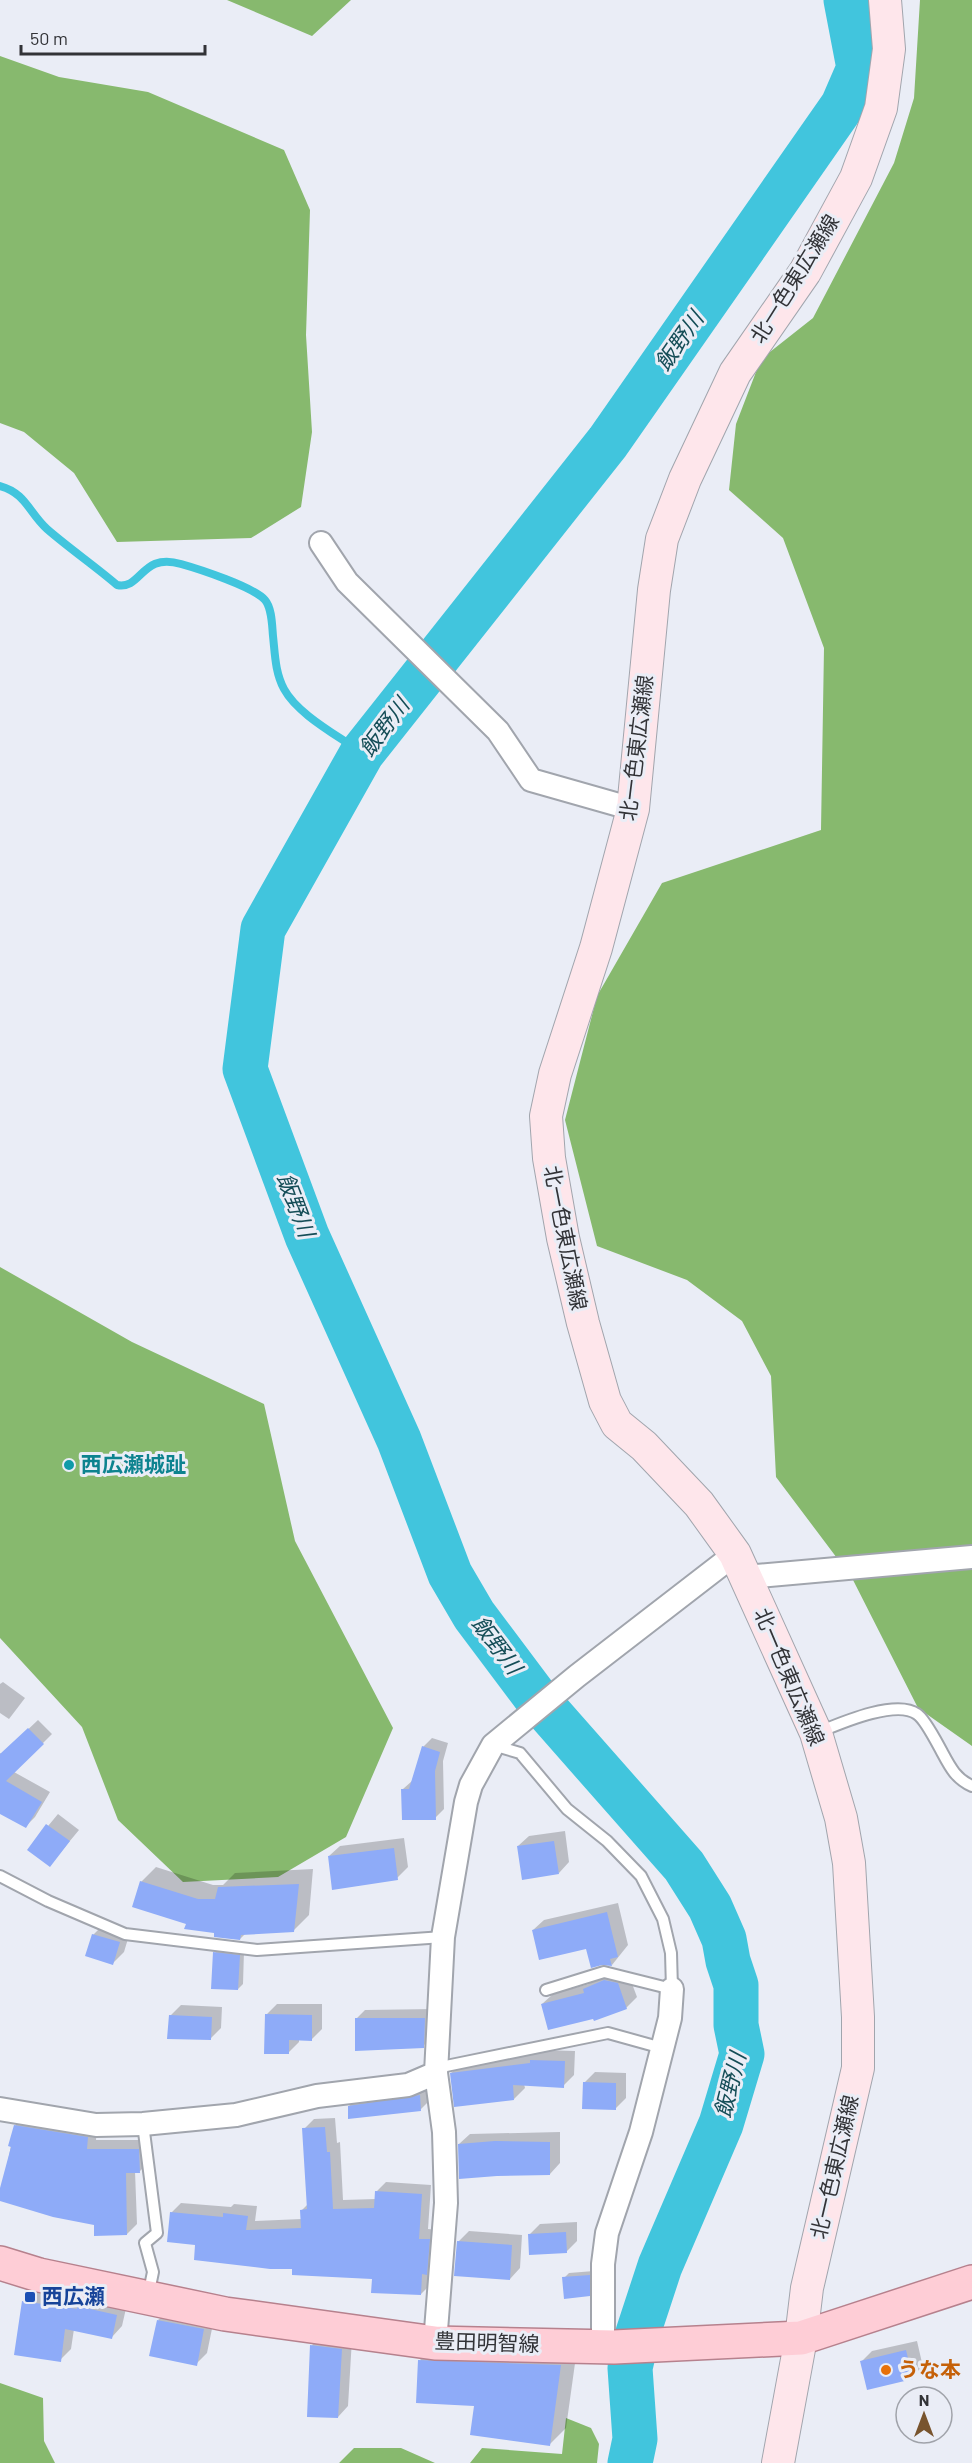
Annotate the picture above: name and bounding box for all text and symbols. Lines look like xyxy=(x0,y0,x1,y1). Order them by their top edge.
scale bar xyxy=(21,18,206,56)
text: 50 m xyxy=(30,27,68,49)
street label: 北一色東広瀬線 xyxy=(744,209,843,347)
water label: 飯野川 xyxy=(649,304,709,375)
street label: 北一色東広瀬線 xyxy=(614,673,657,822)
water label: 飯野川 xyxy=(353,691,415,761)
street label: 北一色東広瀬線 xyxy=(540,1163,593,1312)
water label: 飯野川 xyxy=(273,1169,322,1242)
place label: 西広瀬城趾 xyxy=(81,1451,186,1476)
marker: 西広瀬城趾 xyxy=(62,1458,76,1472)
street label: 北一色東広瀬線 xyxy=(750,1604,831,1749)
water label: 飯野川 xyxy=(468,1610,529,1680)
water label: 飯野川 xyxy=(708,2048,750,2120)
street label: 北一色東広瀬線 xyxy=(805,2092,862,2241)
place label: 西広瀬 xyxy=(42,2283,105,2308)
marker: 西広瀬 xyxy=(23,2290,37,2304)
street label: 豊田明智線 xyxy=(434,2327,540,2356)
place label: うな本 xyxy=(898,2356,961,2381)
marker: うな本 xyxy=(879,2363,893,2377)
north arrow xyxy=(894,2385,954,2445)
text: N xyxy=(919,2390,929,2409)

